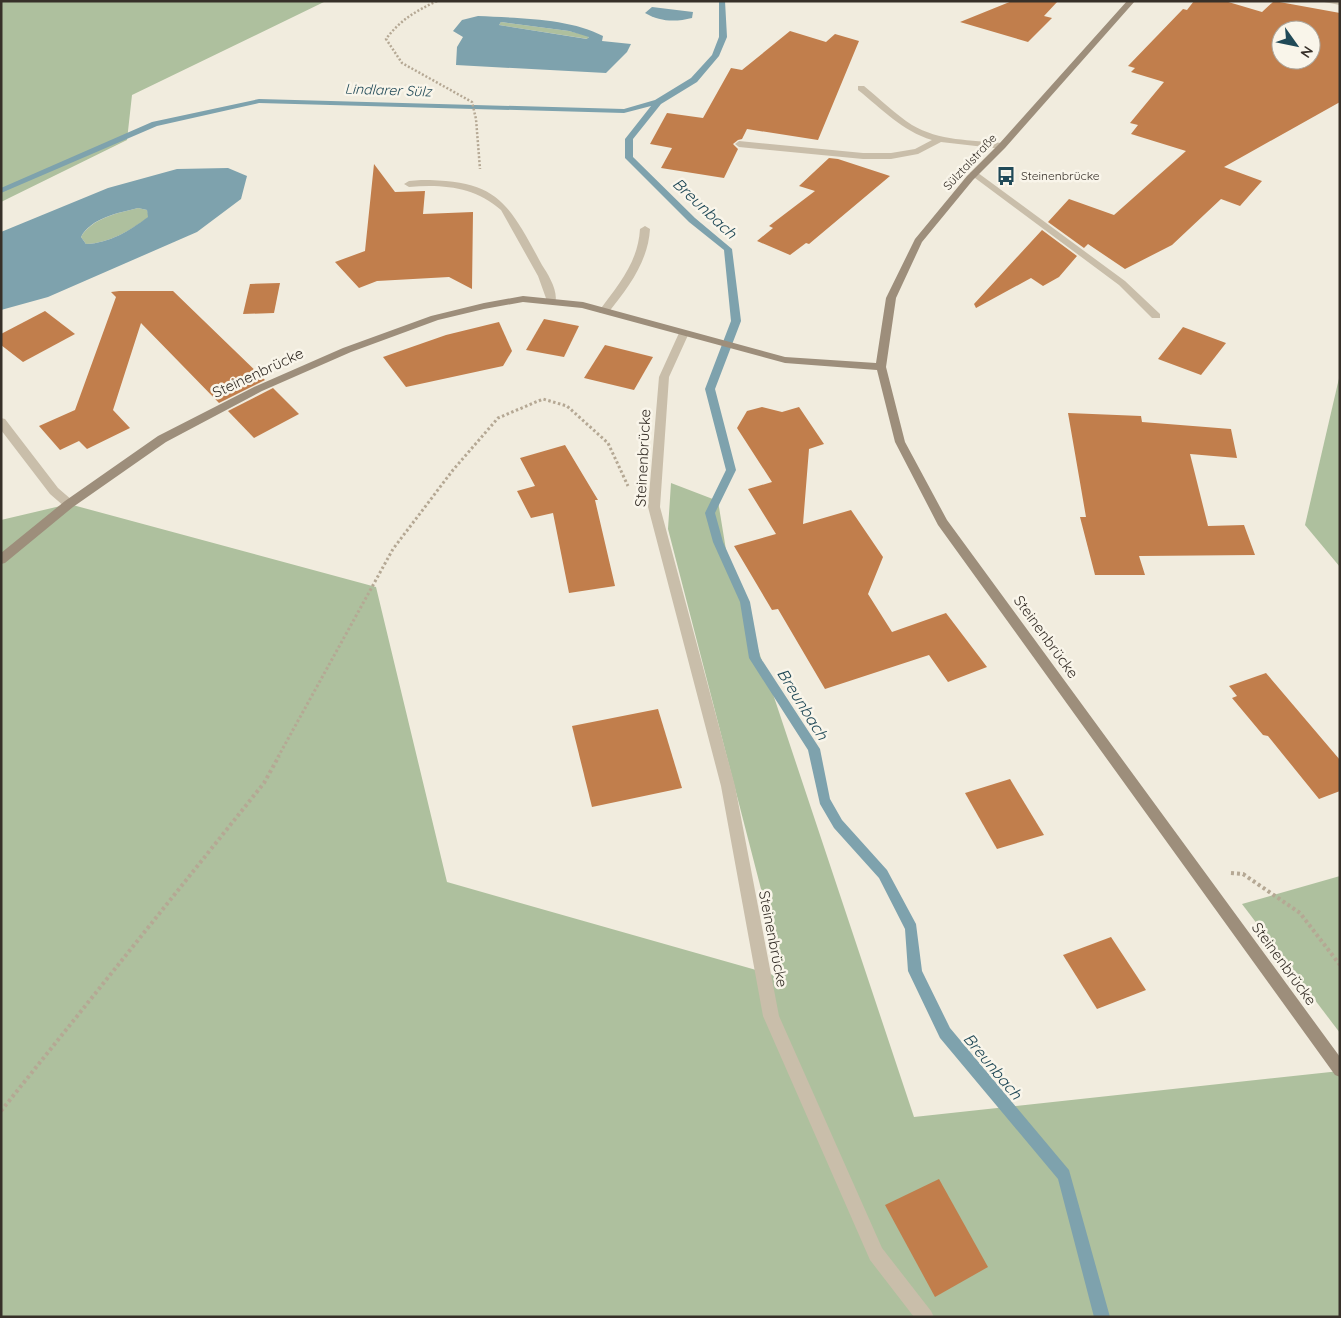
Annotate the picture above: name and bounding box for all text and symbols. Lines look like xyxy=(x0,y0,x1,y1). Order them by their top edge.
north arrow xyxy=(1271,20,1321,70)
text: N xyxy=(1297,43,1317,61)
water label: Lindlarer Sülz xyxy=(344,79,433,101)
street label: Sülztalstraße xyxy=(940,130,1000,193)
bus stop icon: Steinenbrücke xyxy=(995,165,1017,187)
place label: Steinenbrücke xyxy=(1021,168,1100,183)
water label: Breunbach xyxy=(669,173,742,243)
street label: Steinenbrücke xyxy=(209,343,306,402)
street label: Steinenbrücke xyxy=(630,408,655,508)
street label: Steinenbrücke xyxy=(1010,591,1083,682)
water label: Breunbach xyxy=(773,665,833,744)
street label: Steinenbrücke xyxy=(755,889,792,989)
street label: Steinenbrücke xyxy=(1248,918,1321,1009)
water label: Breunbach xyxy=(960,1029,1027,1104)

